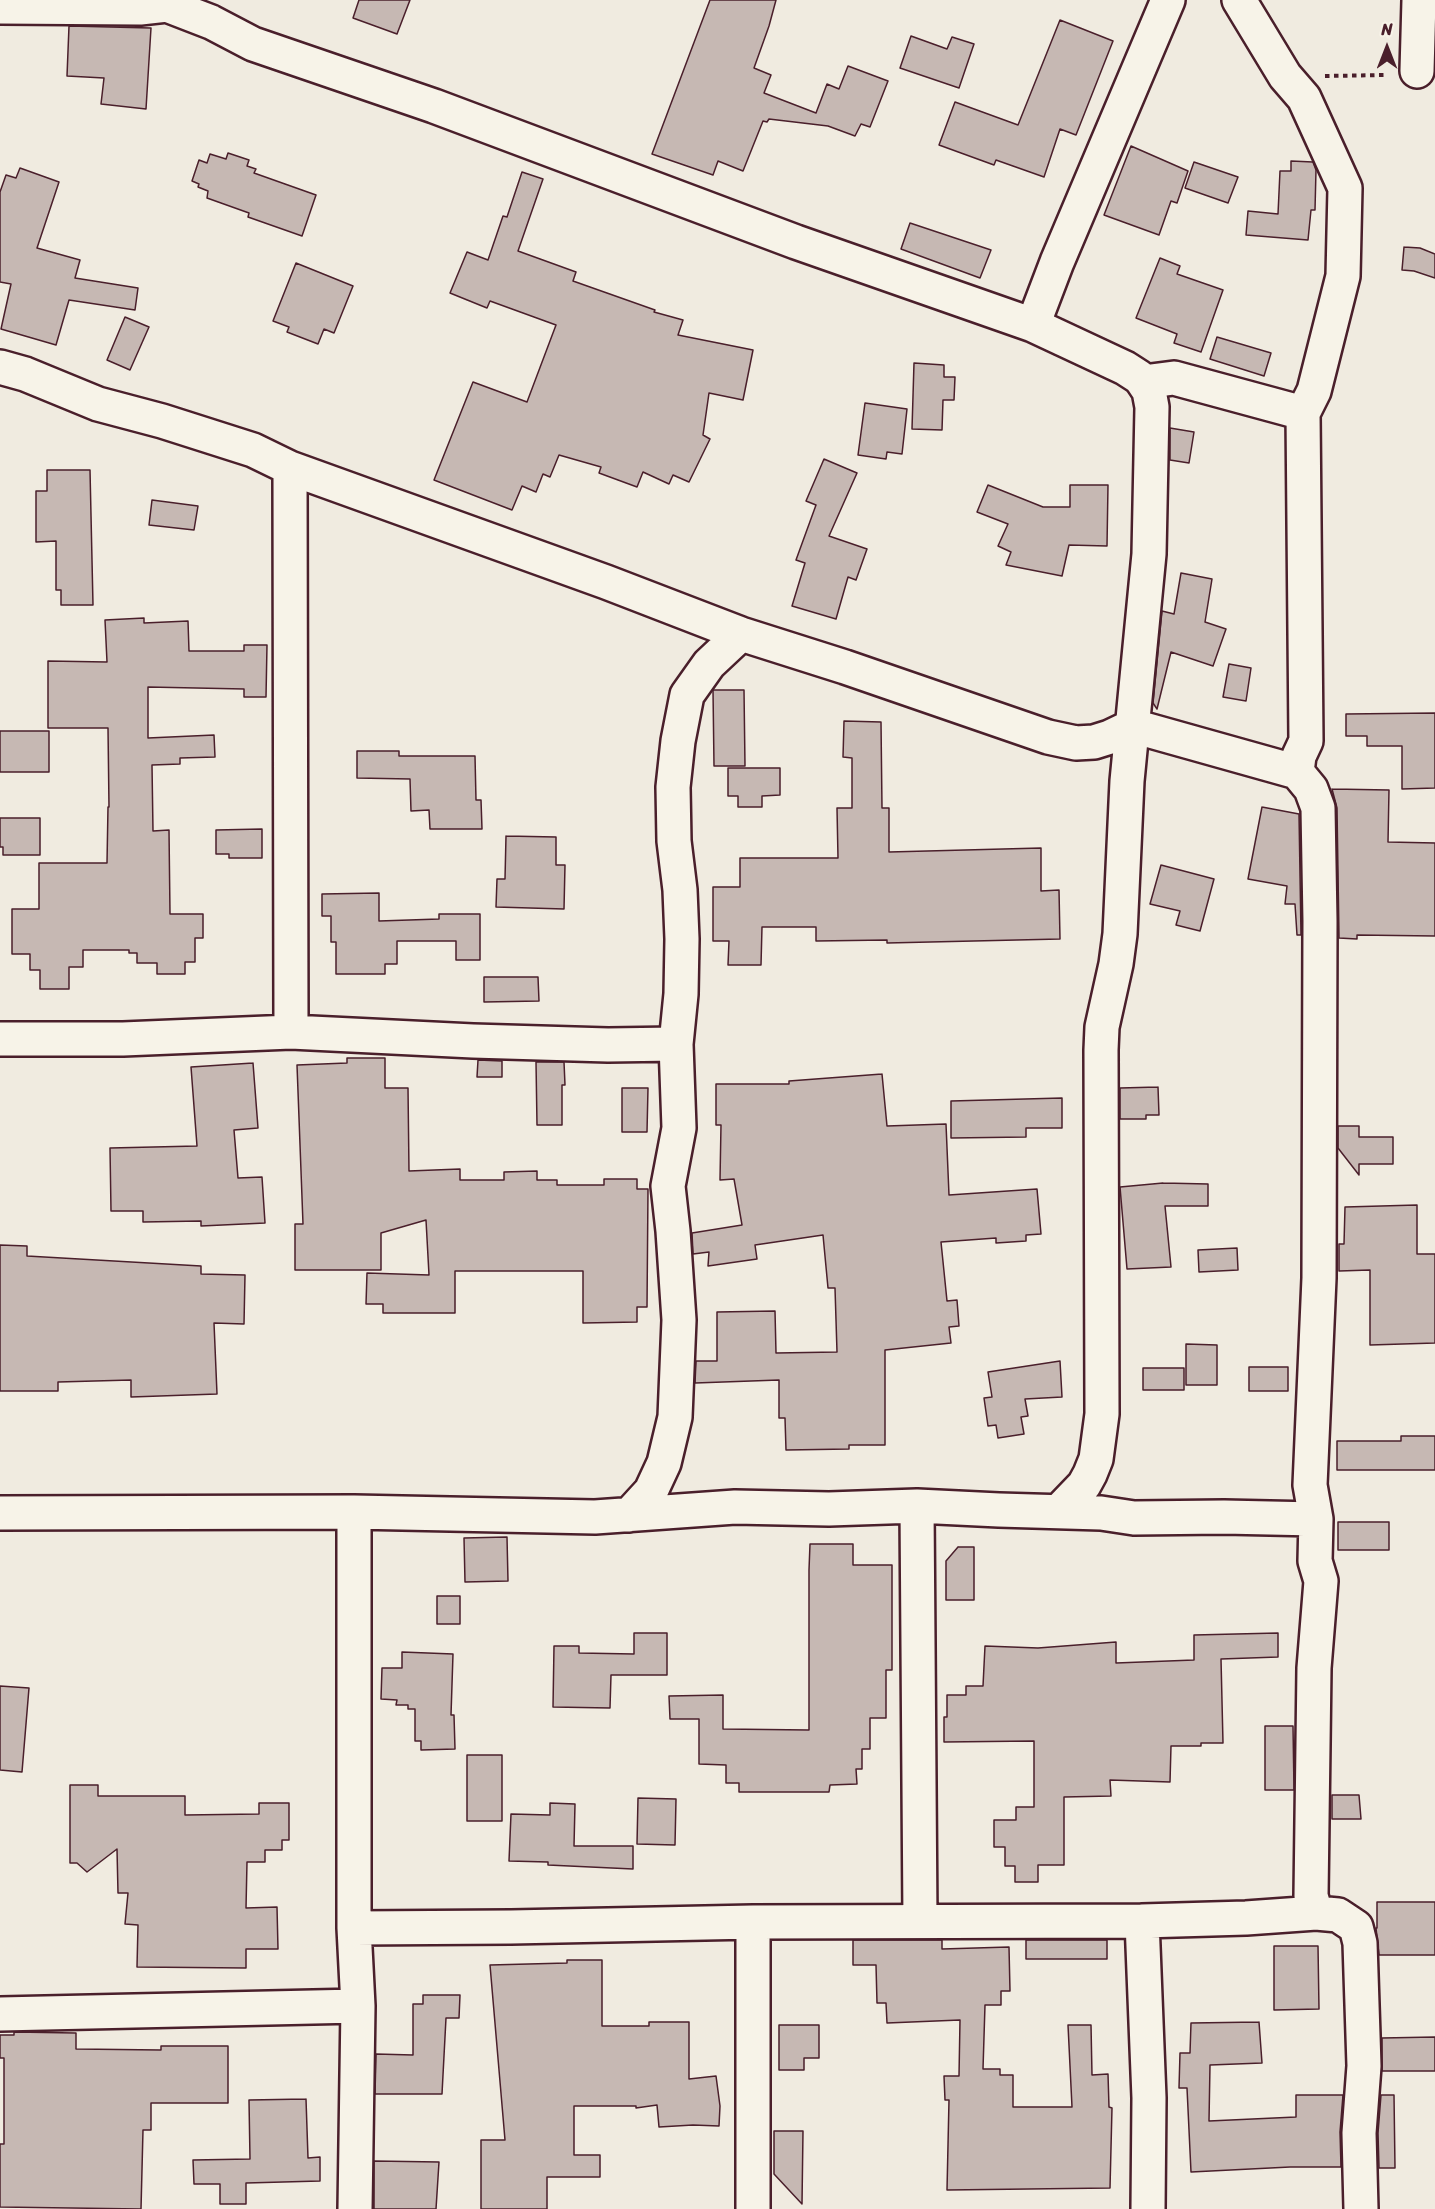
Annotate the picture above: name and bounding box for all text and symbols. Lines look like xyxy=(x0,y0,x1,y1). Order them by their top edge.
text: N xyxy=(1381,15,1393,44)
north arrow xyxy=(1357,18,1417,78)

